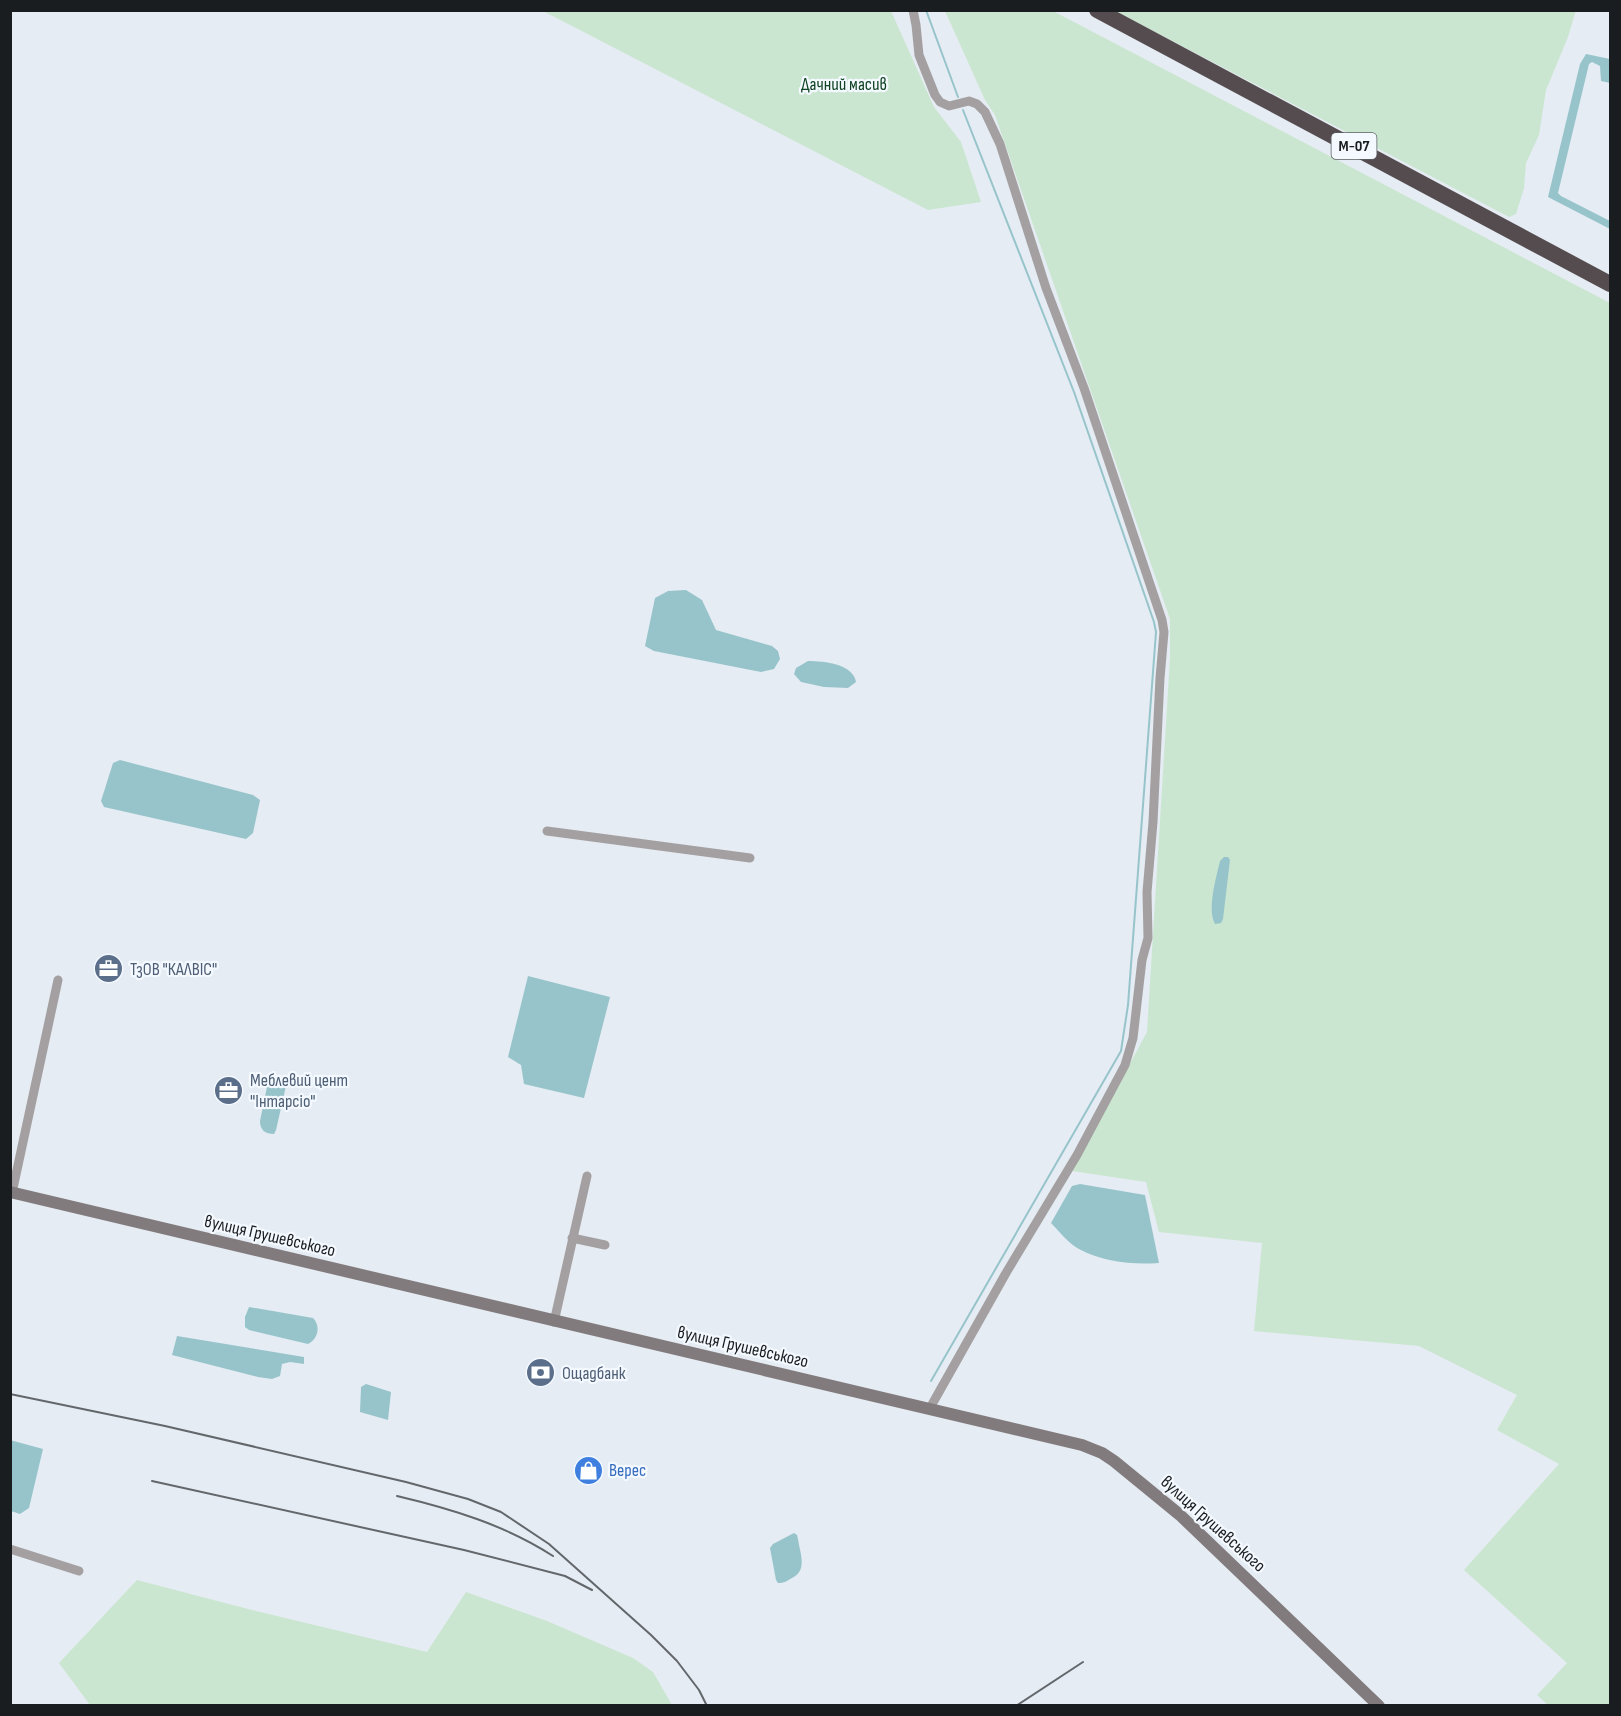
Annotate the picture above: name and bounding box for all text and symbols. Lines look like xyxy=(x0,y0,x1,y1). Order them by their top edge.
park label: Дачний масив xyxy=(801,74,887,95)
road number: М-07 xyxy=(1332,133,1376,159)
office icon: ТзОВ "КАЛВІС" xyxy=(93,953,125,985)
place label: ТзОВ "КАЛВІС" xyxy=(130,959,217,980)
place label: Меблевий цент "Інтарсіо" xyxy=(250,1070,348,1112)
office icon: Меблевий цент "Інтарсіо" xyxy=(213,1074,245,1106)
street label: вулиця Грушевського xyxy=(202,1211,338,1261)
street label: вулиця Грушевського xyxy=(675,1322,811,1372)
bank icon: Ощадбанк xyxy=(525,1357,557,1389)
place label: Ощадбанк xyxy=(562,1363,626,1384)
shop icon: Верес xyxy=(572,1454,604,1486)
place label: Верес xyxy=(609,1460,646,1481)
street label: вулиця Грушевського xyxy=(1156,1471,1270,1577)

